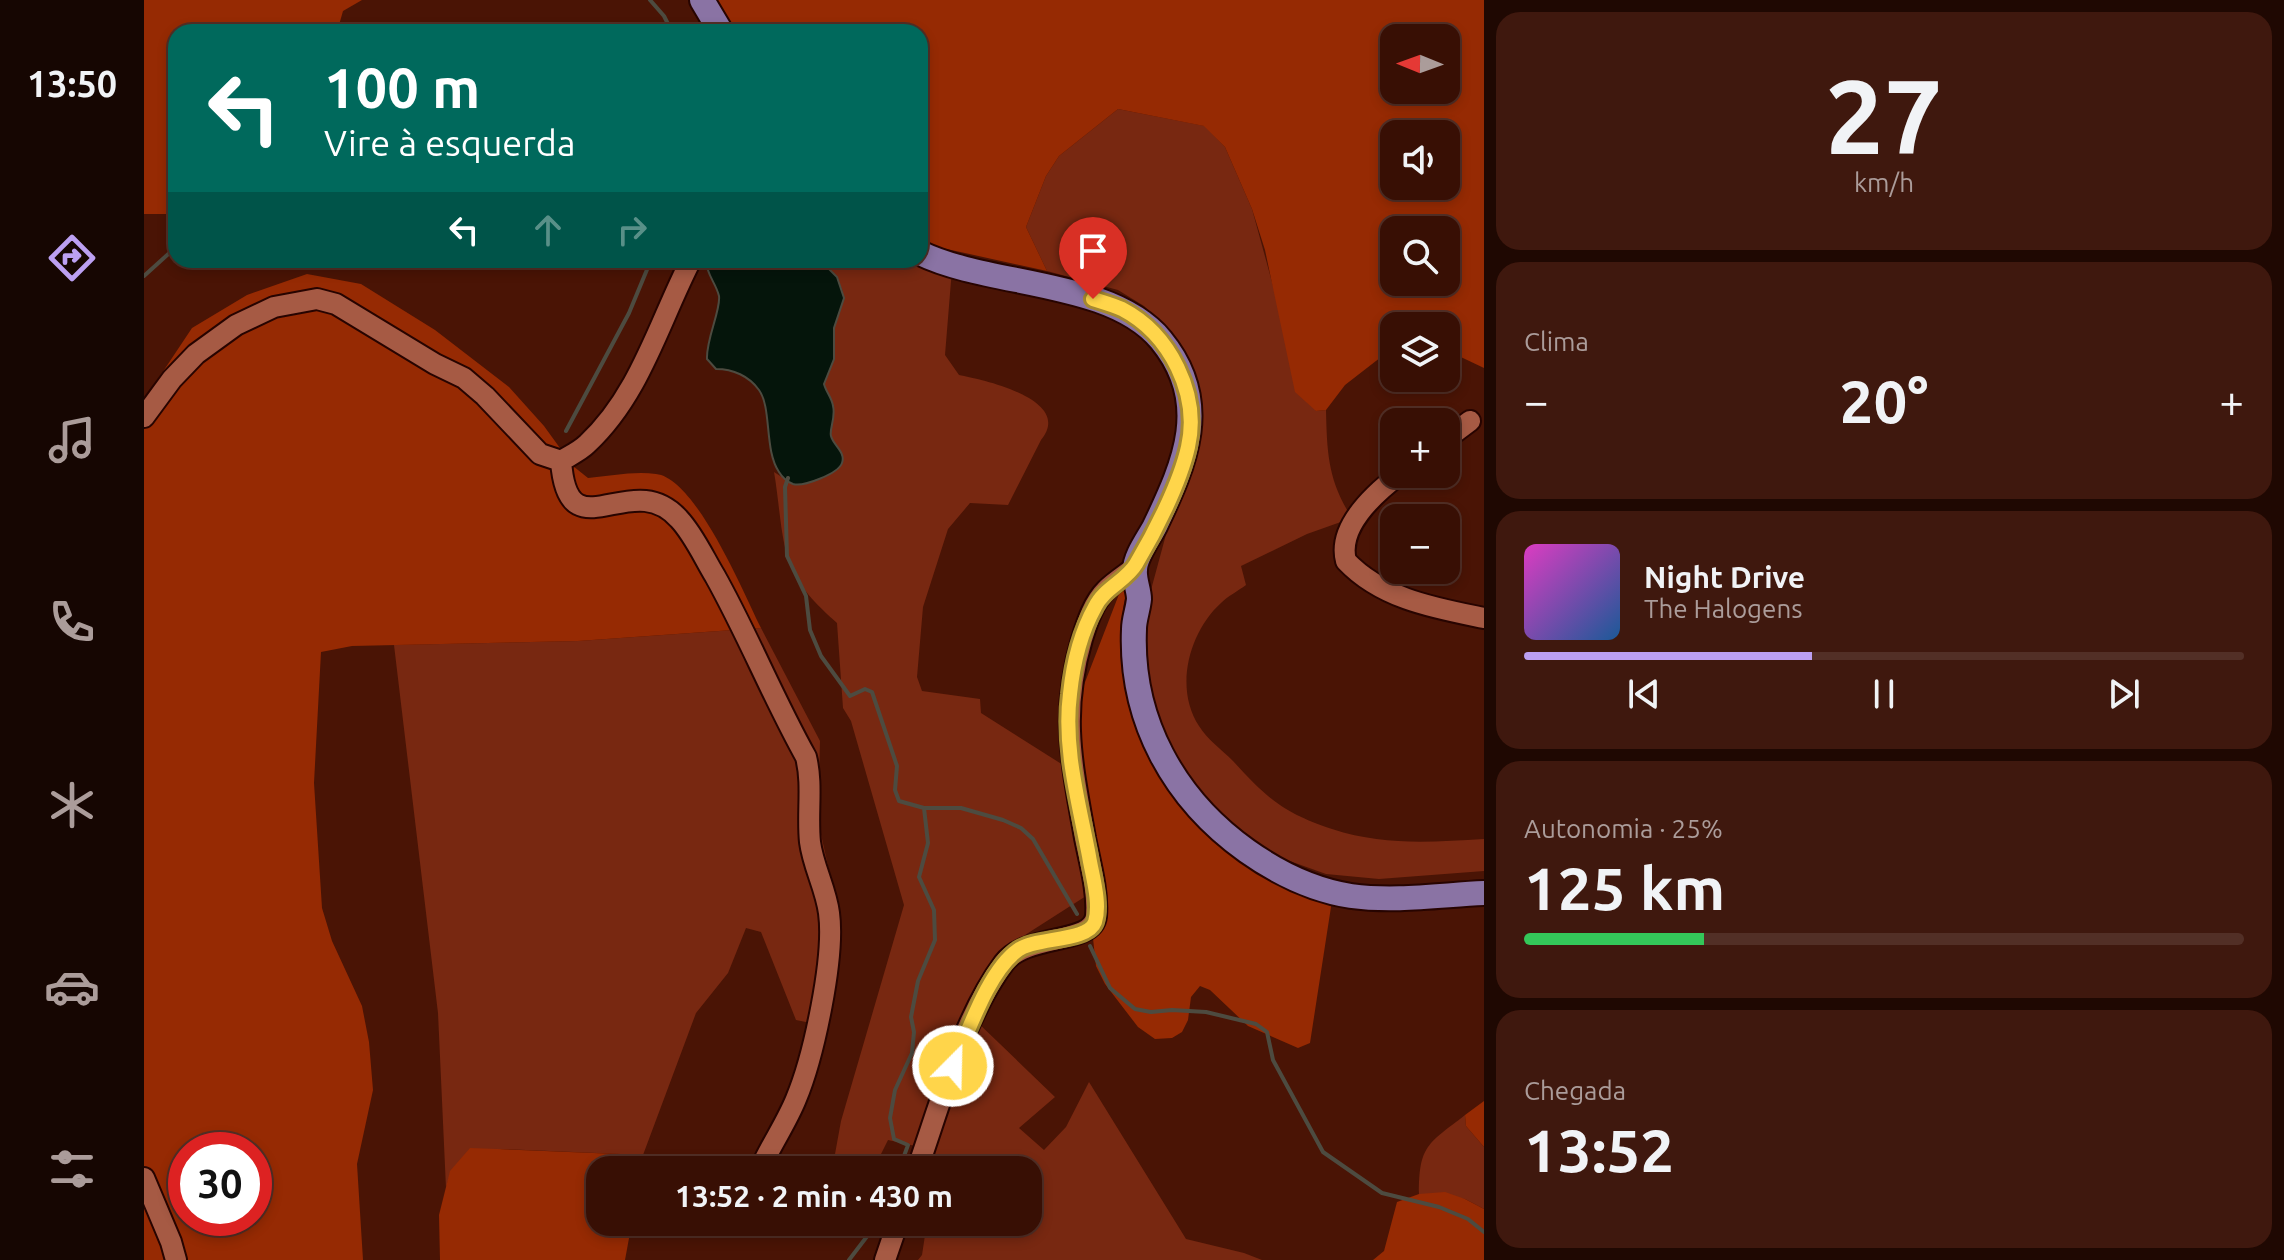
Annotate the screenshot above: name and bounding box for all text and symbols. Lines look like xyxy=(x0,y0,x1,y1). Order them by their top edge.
north arrow xyxy=(1380,24,1460,104)
map controls xyxy=(1380,24,1460,584)
icon: left xyxy=(192,56,296,160)
text: 100 m xyxy=(324,56,480,119)
text: 27 xyxy=(1825,57,1943,174)
text: 13:50 xyxy=(27,63,117,104)
button: sound xyxy=(1380,120,1460,200)
text: Vire à esquerda xyxy=(324,122,575,163)
text: km/h xyxy=(1854,168,1914,197)
icon: left xyxy=(442,208,486,252)
icon: ahead xyxy=(526,208,570,252)
icon: right xyxy=(610,208,654,252)
button: search xyxy=(1380,216,1460,296)
pin xyxy=(1059,217,1127,299)
icon: arrive xyxy=(1071,229,1115,273)
icon: directions xyxy=(44,230,100,286)
button: layers xyxy=(1380,312,1460,392)
text: Clima xyxy=(1524,327,1589,356)
text: 20° xyxy=(1840,367,1928,434)
text: − xyxy=(1524,376,1549,425)
text: + xyxy=(2219,376,2244,425)
button: + xyxy=(1380,408,1460,488)
icon: music xyxy=(44,412,100,468)
button: − xyxy=(1380,504,1460,584)
text: Night Drive xyxy=(1644,560,1805,594)
icon: phone xyxy=(44,594,100,650)
text: The Halogens xyxy=(1644,594,1803,623)
icon: previous xyxy=(1622,672,1666,716)
icon: pause xyxy=(1862,672,1906,716)
icon: next xyxy=(2102,672,2146,716)
icon: climate xyxy=(44,777,100,833)
text: Autonomia · 25% xyxy=(1524,814,1723,843)
text: 125 km xyxy=(1524,854,1725,921)
icon: car xyxy=(44,959,100,1015)
position arrow xyxy=(911,1024,995,1108)
text: Chegada xyxy=(1524,1076,1626,1105)
text: 13:52 xyxy=(1524,1116,1674,1183)
speed limit sign: 30 xyxy=(168,1132,272,1236)
icon: filters xyxy=(44,1141,100,1197)
text: 13:52 · 2 min · 430 m xyxy=(675,1179,953,1213)

